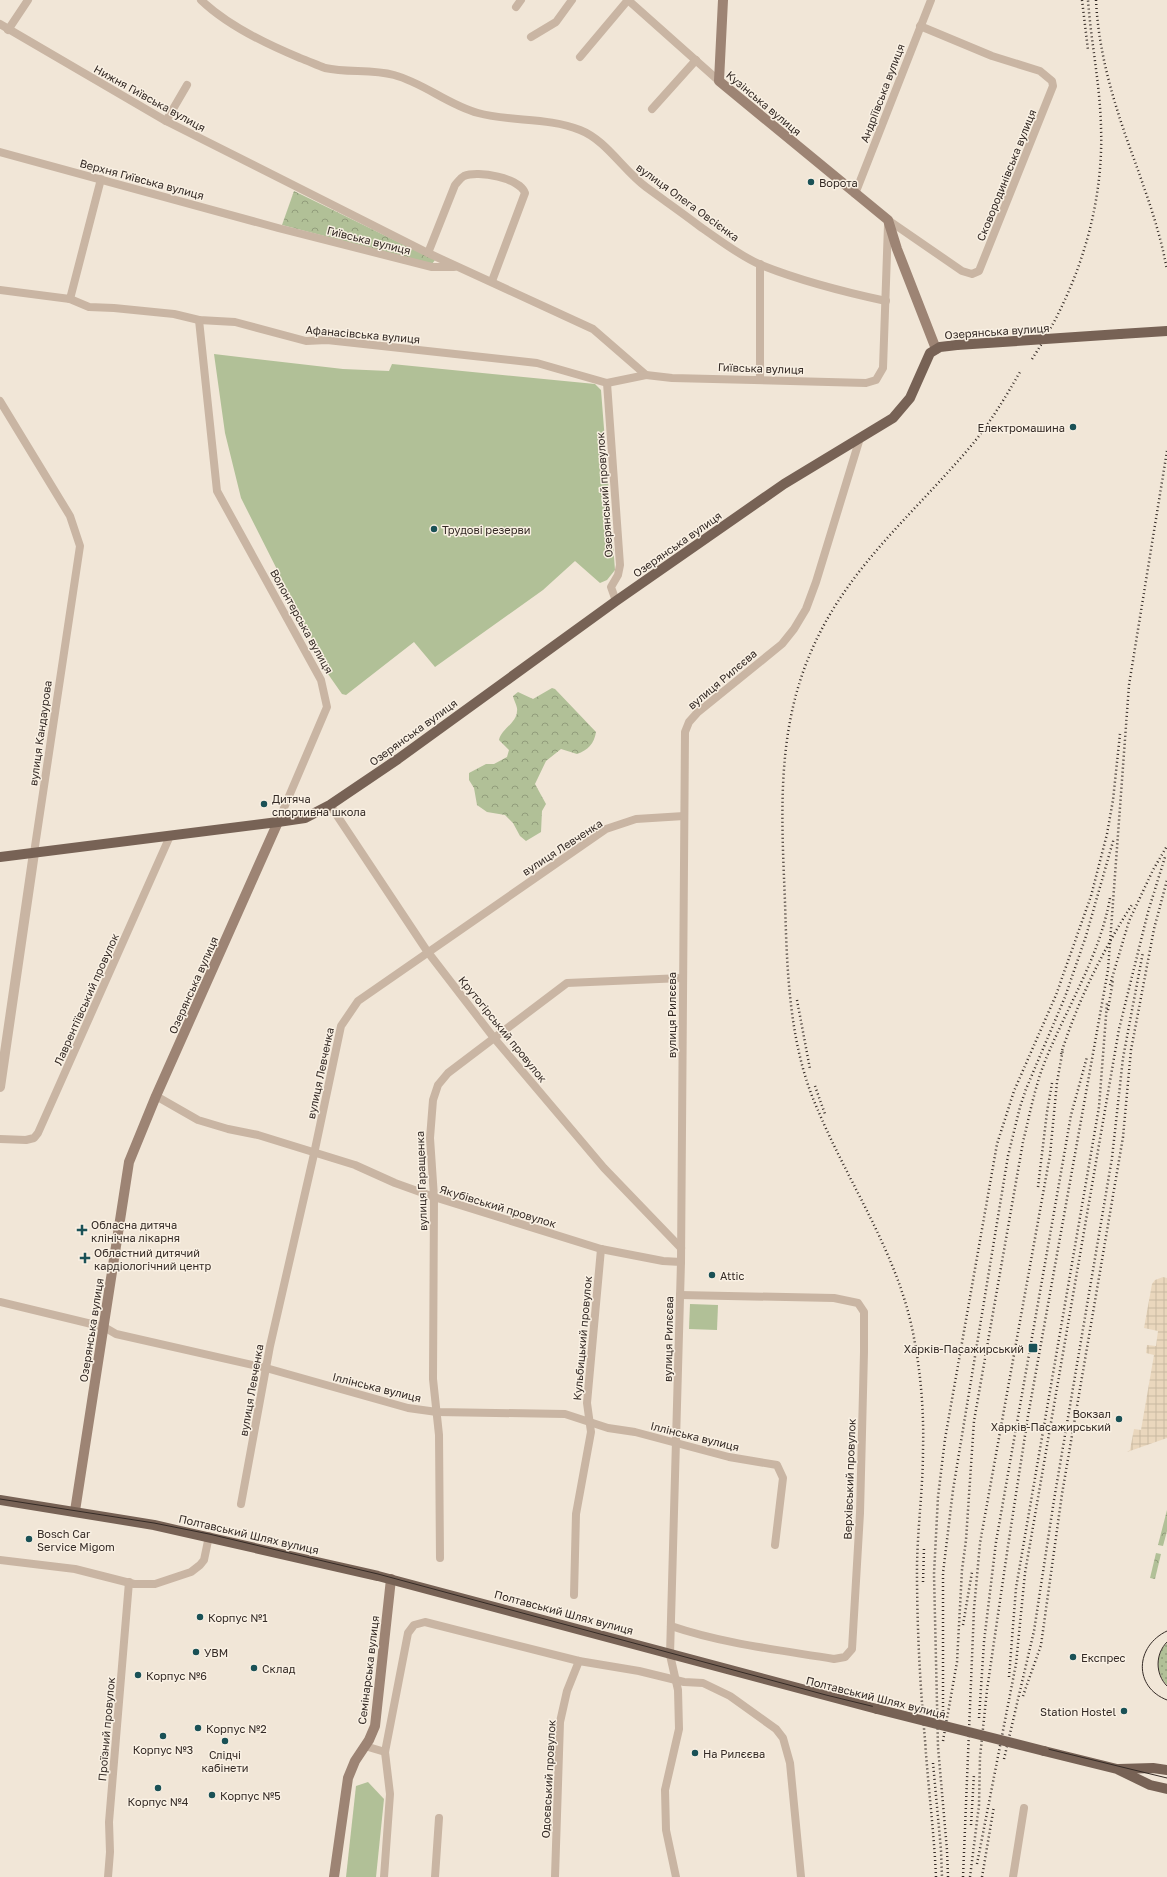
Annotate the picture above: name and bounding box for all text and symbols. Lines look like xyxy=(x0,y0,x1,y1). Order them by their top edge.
street label: Андріївська вулиця xyxy=(857,42,907,144)
street label: Нижня Гиївська вулиця xyxy=(92,62,208,134)
street label: Кузінська вулиця xyxy=(724,68,804,138)
street label: Сковородинівська вулиця xyxy=(974,107,1038,243)
street label: Верхня Гиївська вулиця xyxy=(78,156,206,202)
street label: вулиця Олега Овсієнка xyxy=(634,160,742,244)
place label: Ворота xyxy=(819,176,858,189)
marker: Ворота xyxy=(806,177,816,187)
street label: Гиївська вулиця xyxy=(326,223,412,257)
street label: Озерянська вулиця xyxy=(944,321,1050,341)
street label: Афанасівська вулиця xyxy=(305,323,421,345)
street label: Гиївська вулиця xyxy=(718,360,804,376)
place label: Електромашина xyxy=(978,421,1065,434)
marker: Електромашина xyxy=(1068,422,1078,432)
street label: Озерянський провулок xyxy=(593,431,615,558)
street label: Озерянська вулиця xyxy=(630,508,724,580)
place label: Трудові резерви xyxy=(442,523,530,536)
marker: Трудові резерви xyxy=(429,524,439,534)
street label: Волонтерська вулиця xyxy=(268,567,336,675)
street label: вулиця Рилєєва xyxy=(685,646,759,712)
street label: вулиця Кандаурова xyxy=(26,679,54,787)
street label: Озерянська вулиця xyxy=(367,696,459,768)
place label: Дитяча спортивна школа xyxy=(272,792,366,818)
marker: Дитяча спортивна школа xyxy=(259,799,269,809)
street label: вулиця Левченка xyxy=(519,816,605,878)
street label: Лаврентіївський провулок xyxy=(51,930,121,1067)
street label: Озерянська вулиця xyxy=(166,934,220,1036)
street label: вулиця Рилєєва xyxy=(665,972,678,1058)
street label: Крутогірський провулок xyxy=(456,973,550,1085)
street label: вулиця Левченка xyxy=(304,1026,336,1120)
street label: вулиця Гаращенка xyxy=(413,1131,429,1231)
street label: Якубівський провулок xyxy=(438,1182,559,1230)
place label: Обласна дитяча клінічна лікарня xyxy=(91,1218,180,1244)
marker: Обласна дитяча клінічна лікарня xyxy=(76,1224,88,1236)
place label: Областний дитячий кардіологічний центр xyxy=(94,1246,212,1272)
marker: Областний дитячий кардіологічний центр xyxy=(79,1252,91,1264)
place label: Attic xyxy=(720,1269,745,1282)
marker: Attic xyxy=(707,1270,717,1280)
street label: Кульбицький провулок xyxy=(570,1274,594,1401)
street label: Озерянська вулиця xyxy=(76,1277,106,1383)
street label: вулиця Рилєєва xyxy=(661,1296,675,1382)
place label: Харків-Пасажирський xyxy=(904,1342,1024,1355)
marker: Харків-Пасажирський xyxy=(1027,1342,1039,1354)
street label: вулиця Левченка xyxy=(237,1343,265,1437)
street label: Іллінська вулиця xyxy=(331,1370,423,1404)
place label: Вокзал Харків-Пасажирський xyxy=(991,1407,1111,1433)
marker: Вокзал Харків-Пасажирський xyxy=(1114,1414,1124,1424)
street label: Верхівський провулок xyxy=(840,1418,858,1540)
street label: Іллінська вулиця xyxy=(649,1419,741,1453)
street label: Полтавський Шлях вулиця xyxy=(178,1512,320,1556)
place label: Bosch Car Service Migom xyxy=(37,1527,115,1553)
marker: Bosch Car Service Migom xyxy=(24,1534,34,1544)
street label: Полтавський Шлях вулиця xyxy=(493,1587,635,1637)
place label: Корпус №1 xyxy=(208,1611,268,1624)
marker: Корпус №1 xyxy=(195,1612,205,1622)
street label: Семінарська вулиця xyxy=(355,1615,381,1725)
place label: УВМ xyxy=(204,1646,228,1659)
marker: УВМ xyxy=(191,1647,201,1657)
place label: Експрес xyxy=(1081,1651,1126,1664)
marker: Експрес xyxy=(1068,1652,1078,1662)
place label: Склад xyxy=(262,1662,296,1675)
marker: Склад xyxy=(249,1663,259,1673)
place label: Корпус №6 xyxy=(146,1669,207,1682)
marker: Корпус №6 xyxy=(133,1670,143,1680)
street label: Полтавський Шлях вулиця xyxy=(805,1673,947,1721)
street label: Проїзний провулок xyxy=(95,1676,117,1782)
place label: Station Hostel xyxy=(1040,1705,1116,1718)
marker: Station Hostel xyxy=(1119,1706,1129,1716)
street label: Одоєвський провулок xyxy=(538,1719,558,1839)
place label: Корпус №2 xyxy=(206,1722,267,1735)
marker: Корпус №2 xyxy=(193,1723,203,1733)
marker: Корпус №3 xyxy=(158,1731,168,1741)
marker: Слідчі кабінети xyxy=(220,1736,230,1746)
place label: Корпус №3 xyxy=(133,1743,193,1756)
place label: На Рилєєва xyxy=(703,1747,765,1760)
place label: Слідчі кабінети xyxy=(201,1748,249,1774)
marker: На Рилєєва xyxy=(690,1748,700,1758)
marker: Корпус №4 xyxy=(153,1783,163,1793)
place label: Корпус №5 xyxy=(220,1789,281,1802)
marker: Корпус №5 xyxy=(207,1790,217,1800)
place label: Корпус №4 xyxy=(128,1795,189,1808)

